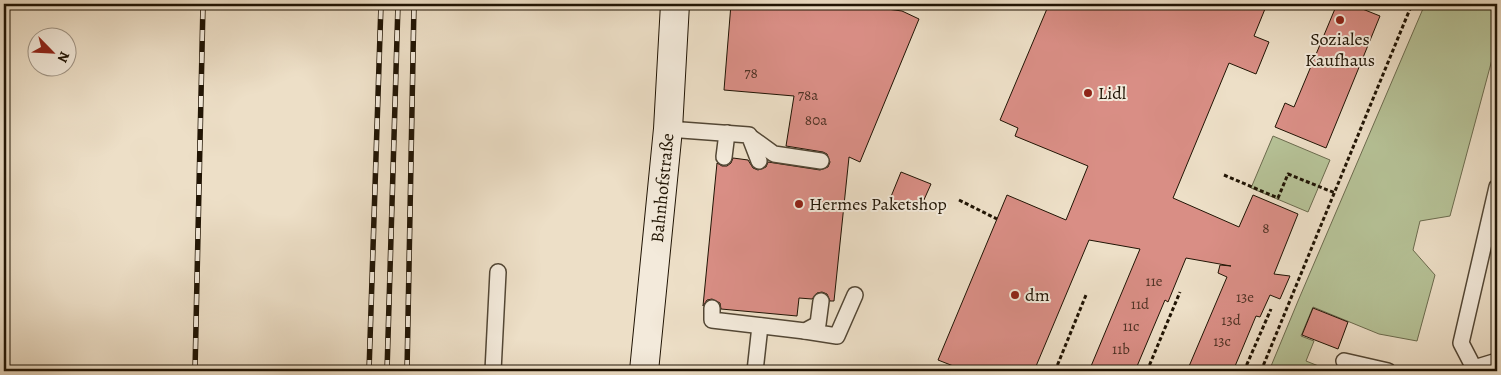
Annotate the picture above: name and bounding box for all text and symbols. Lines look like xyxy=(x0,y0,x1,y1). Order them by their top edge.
marker: Soziales Kaufhaus xyxy=(1334,14,1346,26)
place label: Soziales Kaufhaus xyxy=(1305,27,1375,72)
north arrow xyxy=(28,28,78,78)
text: N xyxy=(53,49,74,66)
house number: 78 xyxy=(744,63,758,83)
place label: Lidl xyxy=(1098,81,1127,105)
house number: 78a xyxy=(798,85,818,105)
marker: Lidl xyxy=(1082,87,1094,99)
house number: 80a xyxy=(805,110,827,130)
street label: Bahnhofstraße xyxy=(645,132,680,244)
place label: Hermes Paketshop xyxy=(809,192,947,216)
marker: Hermes Paketshop xyxy=(793,198,805,210)
house number: 8 xyxy=(1262,218,1270,238)
house number: 11e xyxy=(1146,271,1163,291)
place label: dm xyxy=(1025,283,1050,307)
house number: 13e xyxy=(1236,287,1254,307)
marker: dm xyxy=(1009,289,1021,301)
house number: 11d xyxy=(1131,294,1150,314)
house number: 13d xyxy=(1221,310,1242,330)
house number: 11c xyxy=(1123,316,1139,336)
house number: 13c xyxy=(1213,331,1231,351)
house number: 11b xyxy=(1112,339,1130,359)

